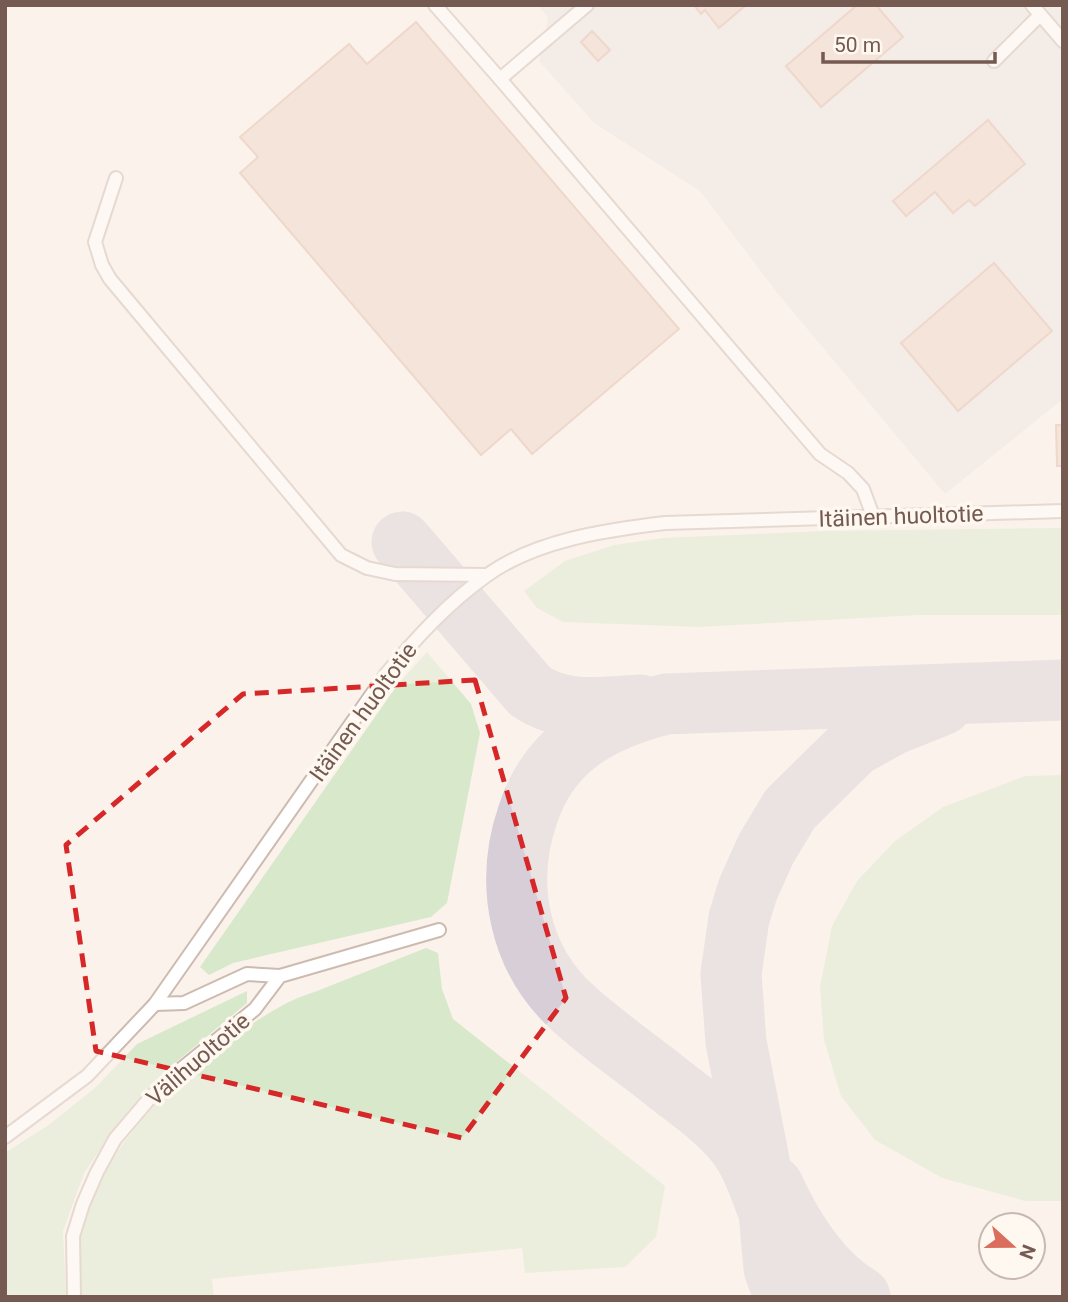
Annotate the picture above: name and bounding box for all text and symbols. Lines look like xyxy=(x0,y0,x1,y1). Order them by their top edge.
scale bar xyxy=(823,21,995,65)
text: 50 m xyxy=(834,33,881,57)
street label: Itäinen huoltotie xyxy=(818,500,984,533)
street label: Itäinen huoltotie xyxy=(304,638,423,787)
street label: Välihuoltotie xyxy=(141,1007,255,1111)
north arrow xyxy=(977,1211,1047,1281)
text: N xyxy=(1014,1242,1041,1262)

